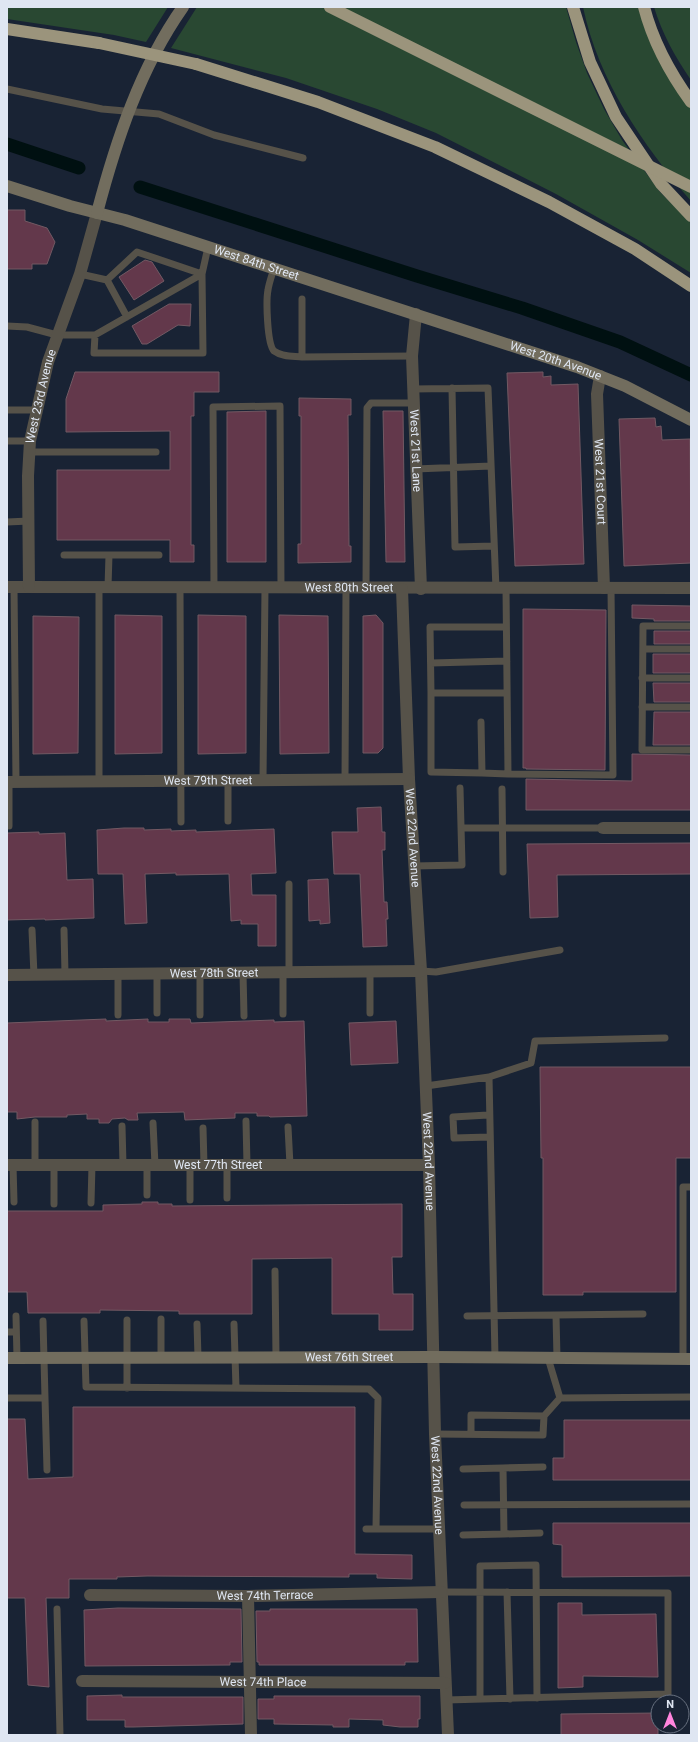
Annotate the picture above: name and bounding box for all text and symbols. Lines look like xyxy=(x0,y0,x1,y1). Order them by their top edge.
street label: West 84th Street xyxy=(212,242,301,283)
street label: West 20th Avenue xyxy=(508,339,604,383)
street label: West 23rd Avenue xyxy=(23,347,59,445)
street label: West 21st Lane xyxy=(407,409,424,492)
street label: West 21st Court xyxy=(592,438,609,525)
street label: West 80th Street xyxy=(305,580,393,595)
street label: West 79th Street xyxy=(164,773,252,788)
street label: West 22nd Avenue xyxy=(403,788,423,888)
street label: West 78th Street xyxy=(170,966,258,980)
street label: West 22nd Avenue xyxy=(420,1111,437,1211)
street label: West 77th Street xyxy=(174,1158,262,1172)
street label: West 76th Street xyxy=(305,1350,393,1364)
street label: West 22nd Avenue xyxy=(428,1435,446,1535)
street label: West 74th Terrace xyxy=(217,1588,314,1603)
street label: West 74th Place xyxy=(220,1675,306,1689)
north arrow xyxy=(650,1694,690,1734)
text: N xyxy=(666,1698,674,1711)

